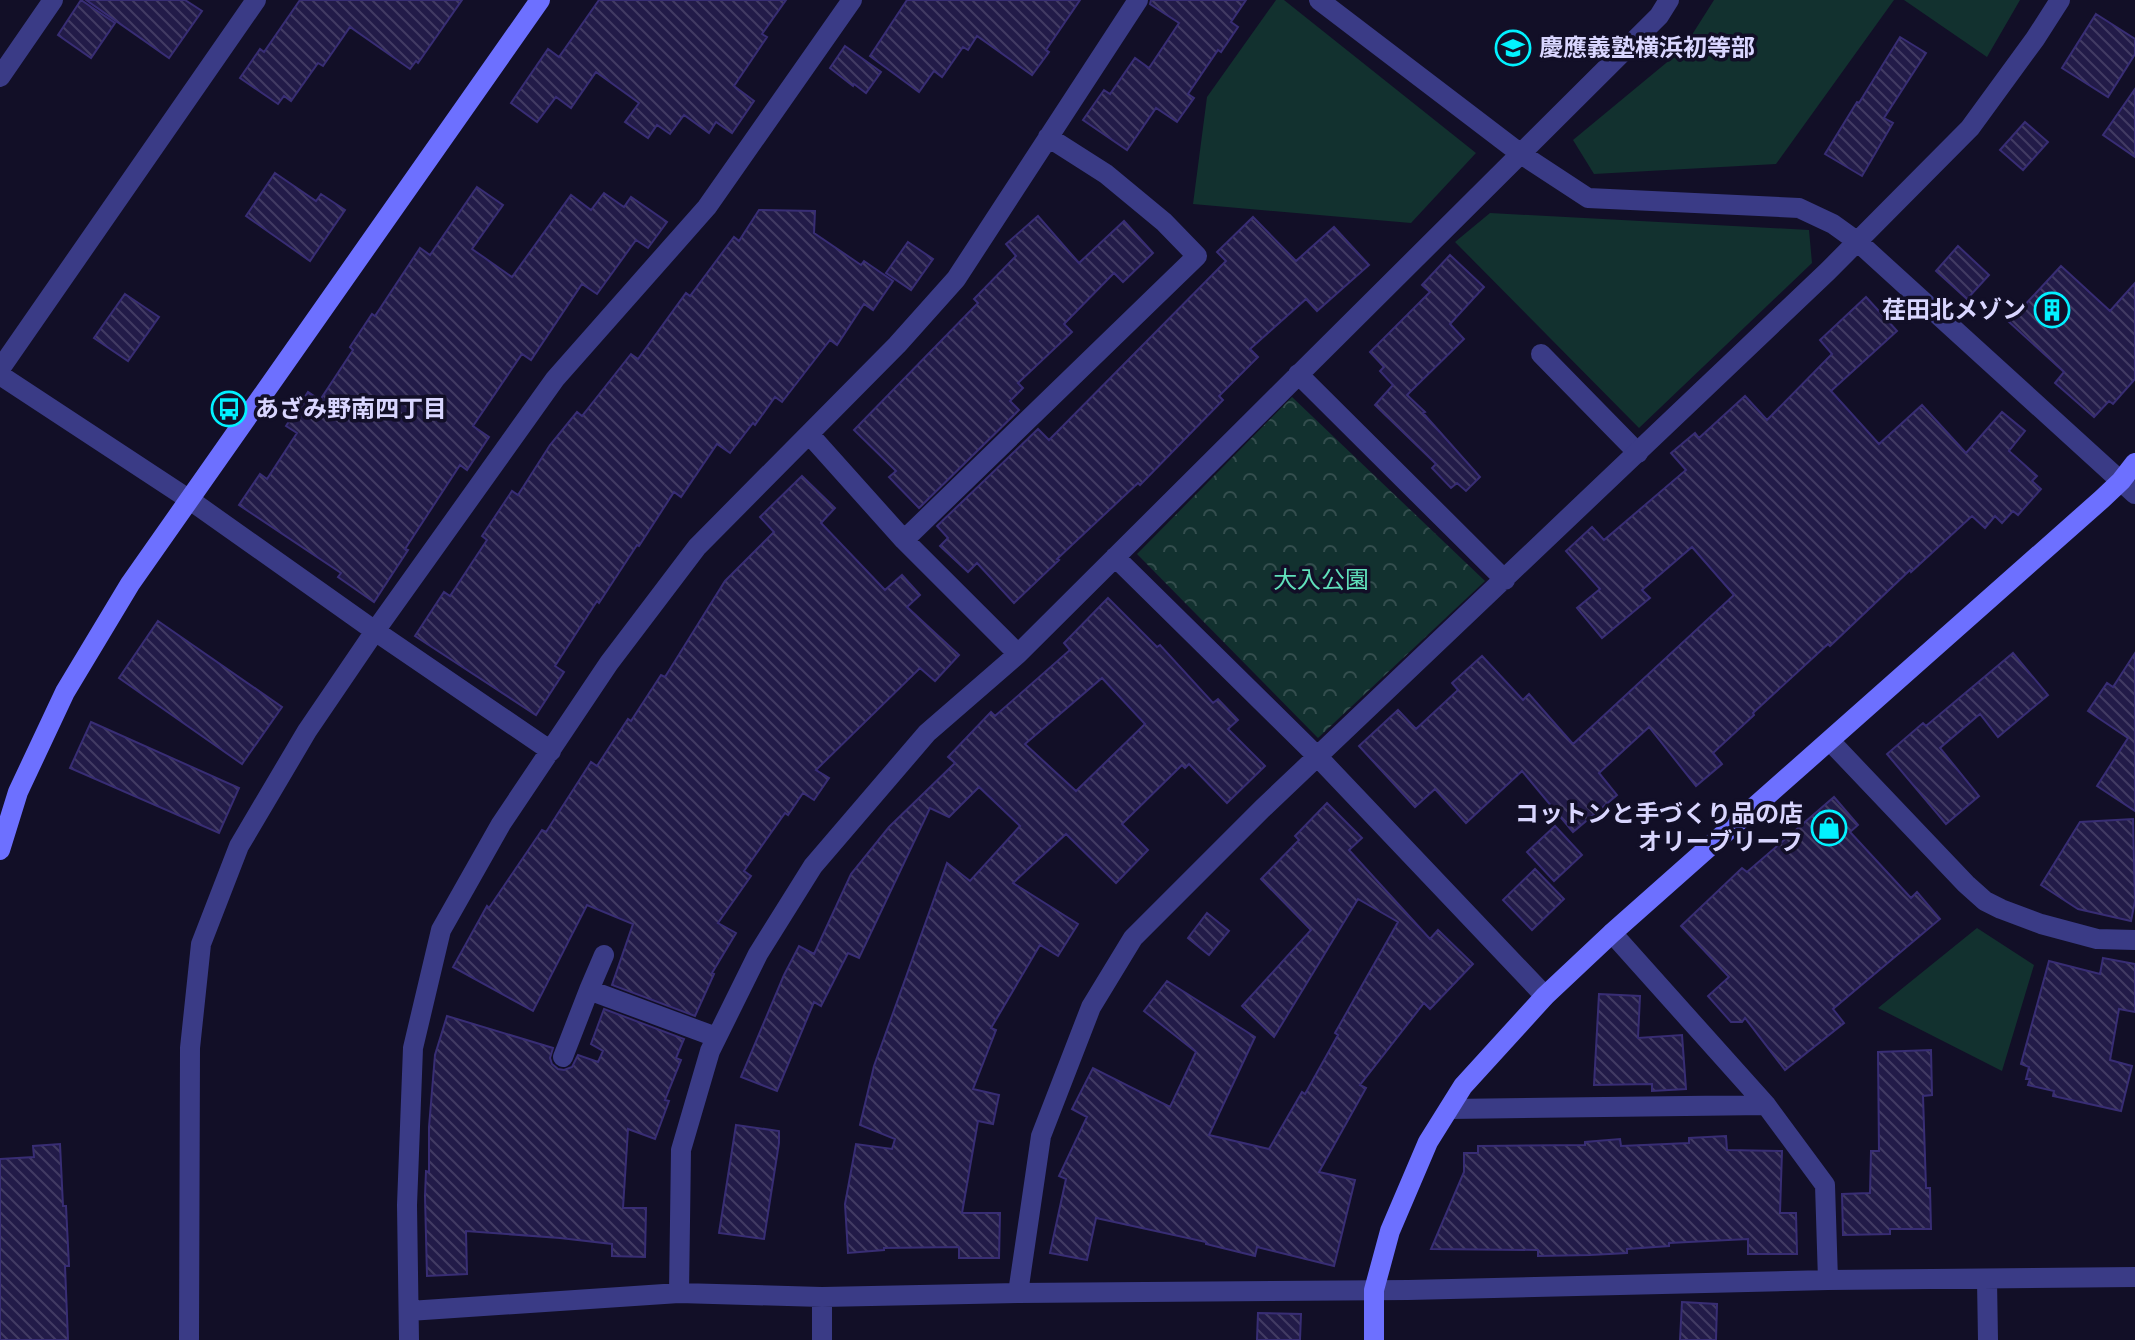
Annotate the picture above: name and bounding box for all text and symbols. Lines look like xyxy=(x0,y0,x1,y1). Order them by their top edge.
school or university icon: 慶應義塾横浜初等部 xyxy=(1494,29,1532,67)
place label: 慶應義塾横浜初等部 xyxy=(1539,31,1755,64)
building icon: 荏田北メゾン xyxy=(2033,291,2071,329)
place label: 荏田北メゾン xyxy=(1882,293,2026,326)
bus stop icon: あざみ野南四丁目 xyxy=(210,390,248,428)
place label: あざみ野南四丁目 xyxy=(255,392,447,425)
park label: 大入公園 xyxy=(1273,563,1369,596)
place label: コットンと手づくり品の店 オリーブリーフ xyxy=(1515,797,1803,858)
shop icon: コットンと手づくり品の店 オリーブリーフ xyxy=(1810,809,1848,847)

